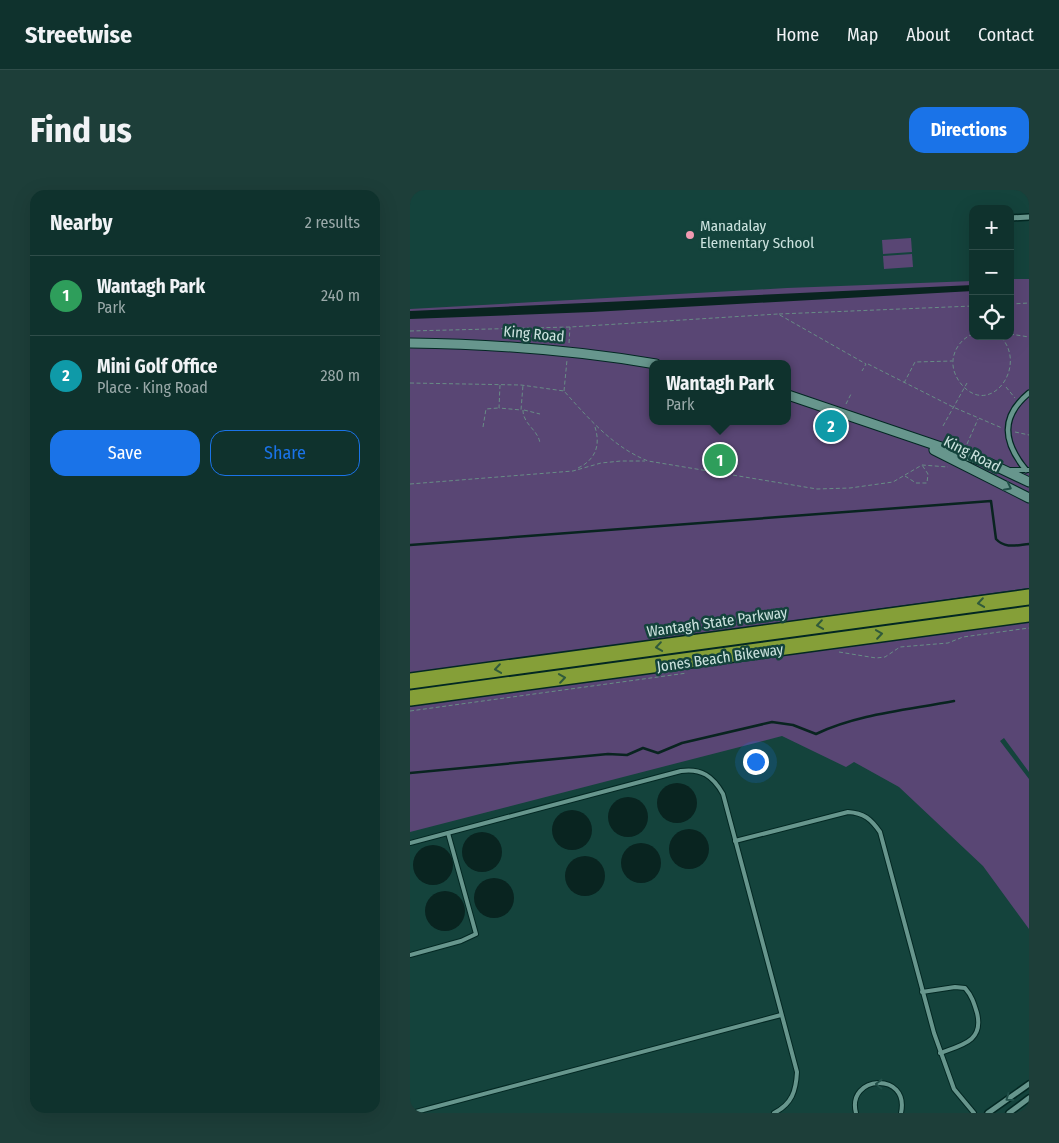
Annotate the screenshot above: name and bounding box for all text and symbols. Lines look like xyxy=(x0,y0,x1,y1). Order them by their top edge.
text: Streetwise xyxy=(25,21,132,49)
text: Home xyxy=(776,24,819,46)
text: Map xyxy=(847,24,878,46)
text: About xyxy=(906,24,950,46)
text: Contact xyxy=(978,24,1034,46)
button: Directions xyxy=(909,107,1029,153)
text: Find us xyxy=(30,109,132,151)
map controls xyxy=(969,205,1014,340)
button: + xyxy=(969,205,1014,250)
text: Nearby xyxy=(50,210,112,236)
text: 2 results xyxy=(305,213,360,232)
place label: Manadalay Elementary School xyxy=(700,217,814,252)
marker: Manadalay Elementary School xyxy=(684,229,696,241)
button: − xyxy=(969,250,1014,295)
text: Wantagh Park xyxy=(97,275,205,298)
text: 1 xyxy=(63,286,69,305)
text: 240 m xyxy=(321,286,360,305)
button: locate xyxy=(969,295,1014,340)
text: Park xyxy=(97,298,125,317)
street label: King Road xyxy=(503,322,565,346)
text: Mini Golf Office xyxy=(97,355,217,378)
popup xyxy=(649,360,791,425)
text: 2 xyxy=(62,366,70,385)
text: 280 m xyxy=(321,366,360,385)
text: Wantagh Park xyxy=(666,372,774,395)
text: Place · King Road xyxy=(97,378,208,397)
text: Park xyxy=(666,395,694,414)
pin: 2 xyxy=(815,407,847,445)
button: Save xyxy=(50,430,200,476)
button: Share xyxy=(210,430,360,476)
street label: King Road xyxy=(941,432,1003,476)
pin: 1 xyxy=(704,441,736,479)
one-way arrow xyxy=(1003,481,1012,491)
one-way arrow xyxy=(976,598,985,608)
street label: Wantagh State Parkway xyxy=(646,603,789,641)
one-way arrow xyxy=(815,620,824,630)
one-way arrow xyxy=(875,630,884,640)
street label: Jones Beach Bikeway xyxy=(656,640,785,676)
one-way arrow xyxy=(654,642,663,652)
one-way arrow xyxy=(493,663,501,674)
one-way arrow xyxy=(558,673,567,683)
your location xyxy=(743,749,769,775)
one-way arrow xyxy=(874,1079,882,1089)
one-way arrow xyxy=(1005,1092,1015,1101)

